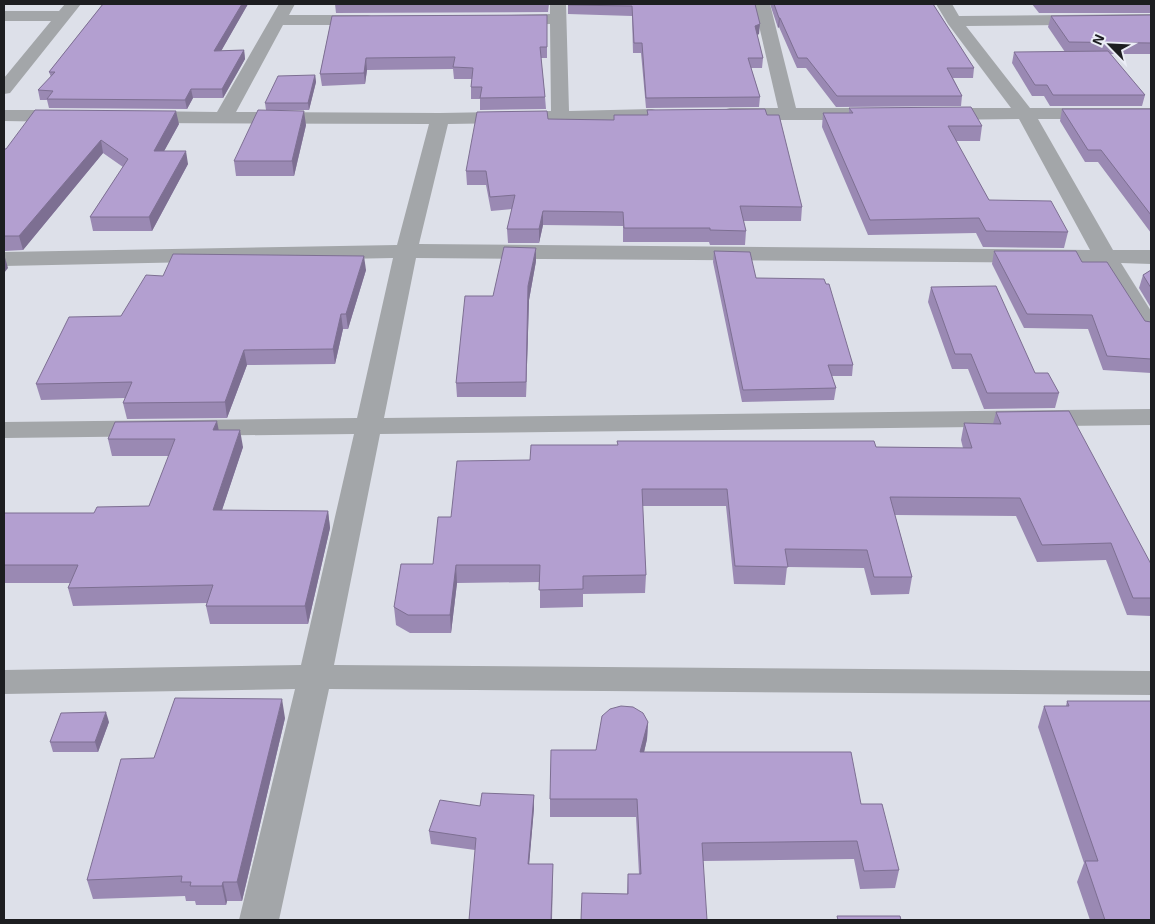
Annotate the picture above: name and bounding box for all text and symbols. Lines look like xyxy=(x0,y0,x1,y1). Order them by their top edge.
north arrow xyxy=(1085,20,1135,70)
text: N xyxy=(1088,31,1107,48)

